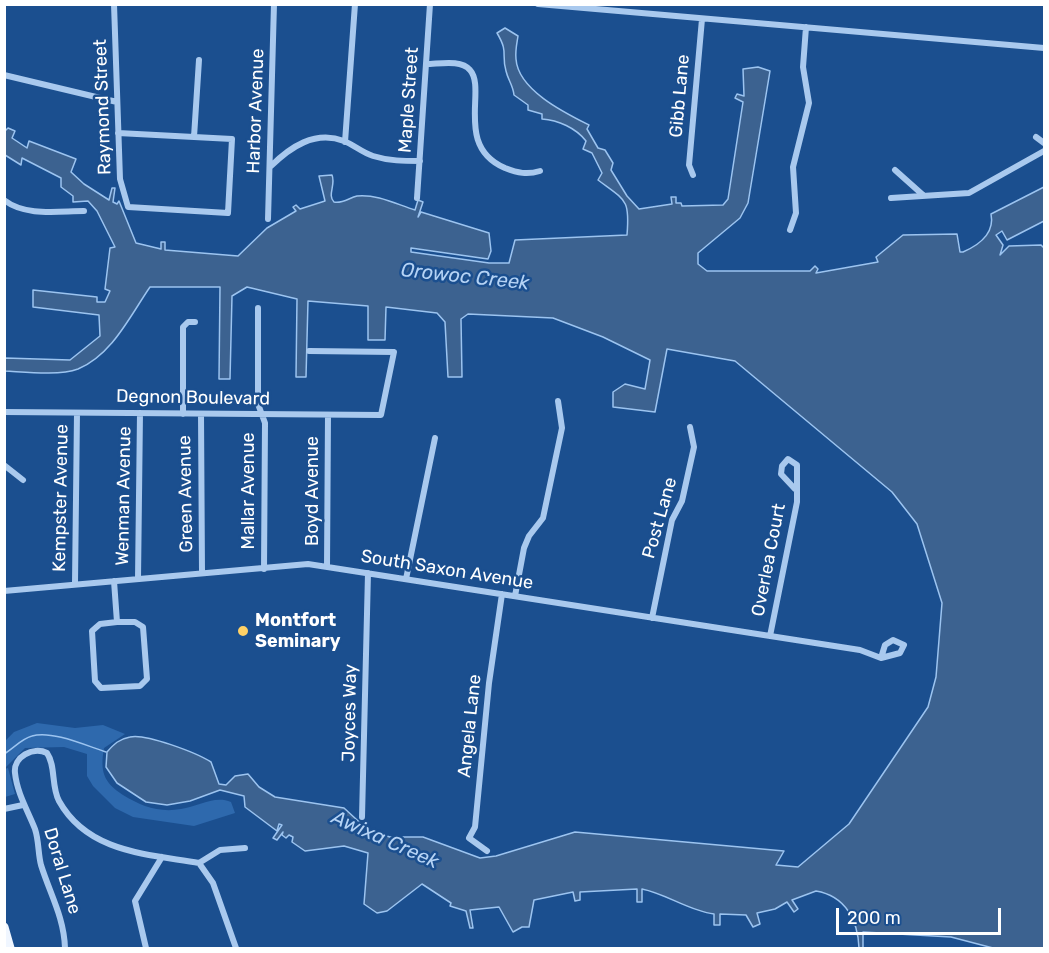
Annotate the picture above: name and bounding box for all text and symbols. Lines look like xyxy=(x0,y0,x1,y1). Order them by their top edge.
street label: Raymond Street xyxy=(90,39,116,175)
street label: Maple Street xyxy=(395,46,423,154)
street label: Harbor Avenue xyxy=(243,48,269,174)
street label: Gibb Lane xyxy=(666,53,694,139)
water label: Orowoc Creek xyxy=(400,258,530,296)
street label: Degnon Boulevard xyxy=(116,386,270,410)
street label: Kempster Avenue xyxy=(49,424,73,572)
street label: Wenman Avenue xyxy=(112,426,136,566)
street label: Mallar Avenue xyxy=(238,432,260,550)
street label: Green Avenue xyxy=(174,435,198,553)
street label: Boyd Avenue xyxy=(302,436,324,546)
street label: Post Lane xyxy=(638,475,682,561)
street label: Overlea Court xyxy=(747,502,791,618)
street label: South Saxon Avenue xyxy=(359,546,535,594)
place label: Montfort Seminary xyxy=(255,610,340,652)
marker: Montfort Seminary xyxy=(236,624,250,638)
street label: Joyces Way xyxy=(338,664,362,762)
street label: Angela Lane xyxy=(454,673,486,779)
water label: Awixa Creek xyxy=(328,806,442,874)
street label: Doral Lane xyxy=(39,825,85,917)
scale bar xyxy=(839,896,1004,934)
text: 200 m xyxy=(847,907,901,929)

